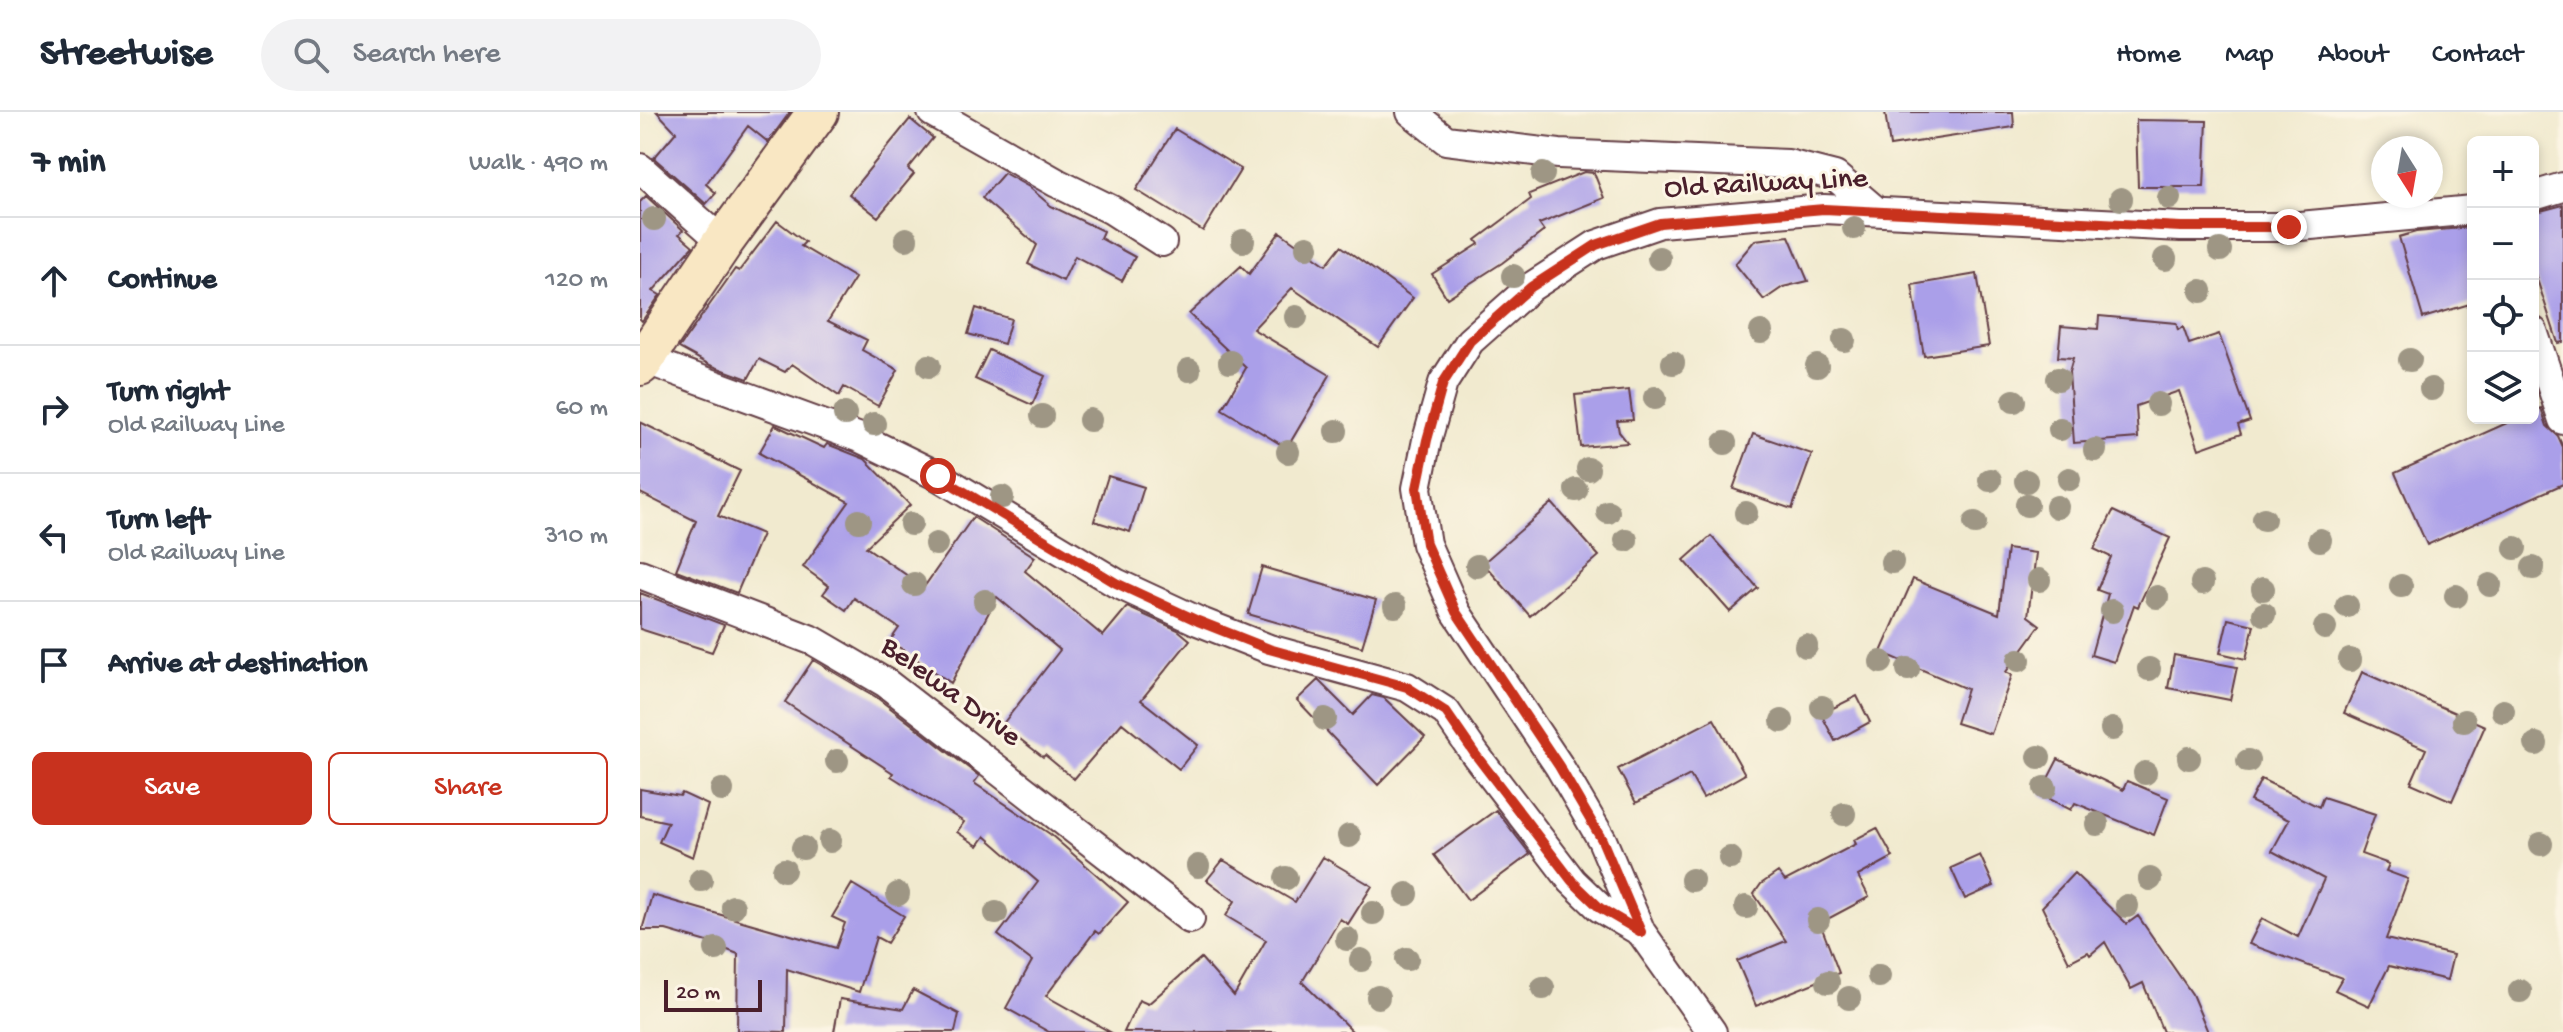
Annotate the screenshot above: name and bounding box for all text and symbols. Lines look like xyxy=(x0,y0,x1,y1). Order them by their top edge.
search box xyxy=(261,19,821,91)
text: Streetwise xyxy=(40,33,213,77)
icon: search xyxy=(289,33,333,77)
text: Search here xyxy=(353,38,500,73)
text: Home xyxy=(2116,39,2181,72)
text: Map xyxy=(2225,39,2274,72)
text: About xyxy=(2318,39,2388,72)
text: Contact xyxy=(2432,39,2523,72)
north arrow xyxy=(2371,136,2443,208)
map controls xyxy=(2467,136,2539,424)
button: + xyxy=(2467,136,2539,208)
text: 7 min xyxy=(32,144,105,184)
text: Walk · 490 m xyxy=(469,149,608,180)
street label: Old Railway Line xyxy=(1663,162,1869,208)
button: − xyxy=(2467,208,2539,280)
route end xyxy=(2271,209,2307,245)
icon: ahead xyxy=(32,259,76,303)
text: Continue xyxy=(108,264,217,299)
text: 120 m xyxy=(545,266,608,297)
button: locate xyxy=(2467,280,2539,352)
button: layers xyxy=(2467,352,2539,424)
text: Turn right xyxy=(108,376,228,411)
icon: right xyxy=(32,387,76,431)
text: 60 m xyxy=(555,394,608,425)
text: Old Railway Line xyxy=(108,411,285,442)
route start xyxy=(920,458,956,494)
text: Turn left xyxy=(108,504,209,539)
icon: left xyxy=(32,515,76,559)
text: 310 m xyxy=(545,522,608,553)
text: Old Railway Line xyxy=(108,539,285,570)
street label: Belewa Drive xyxy=(872,630,1028,756)
icon: arrive xyxy=(32,643,76,687)
text: Arrive at destination xyxy=(108,648,368,683)
button: Save xyxy=(32,752,312,825)
button: Share xyxy=(328,752,608,825)
scale bar xyxy=(664,976,762,1012)
text: 20 m xyxy=(676,981,720,1007)

